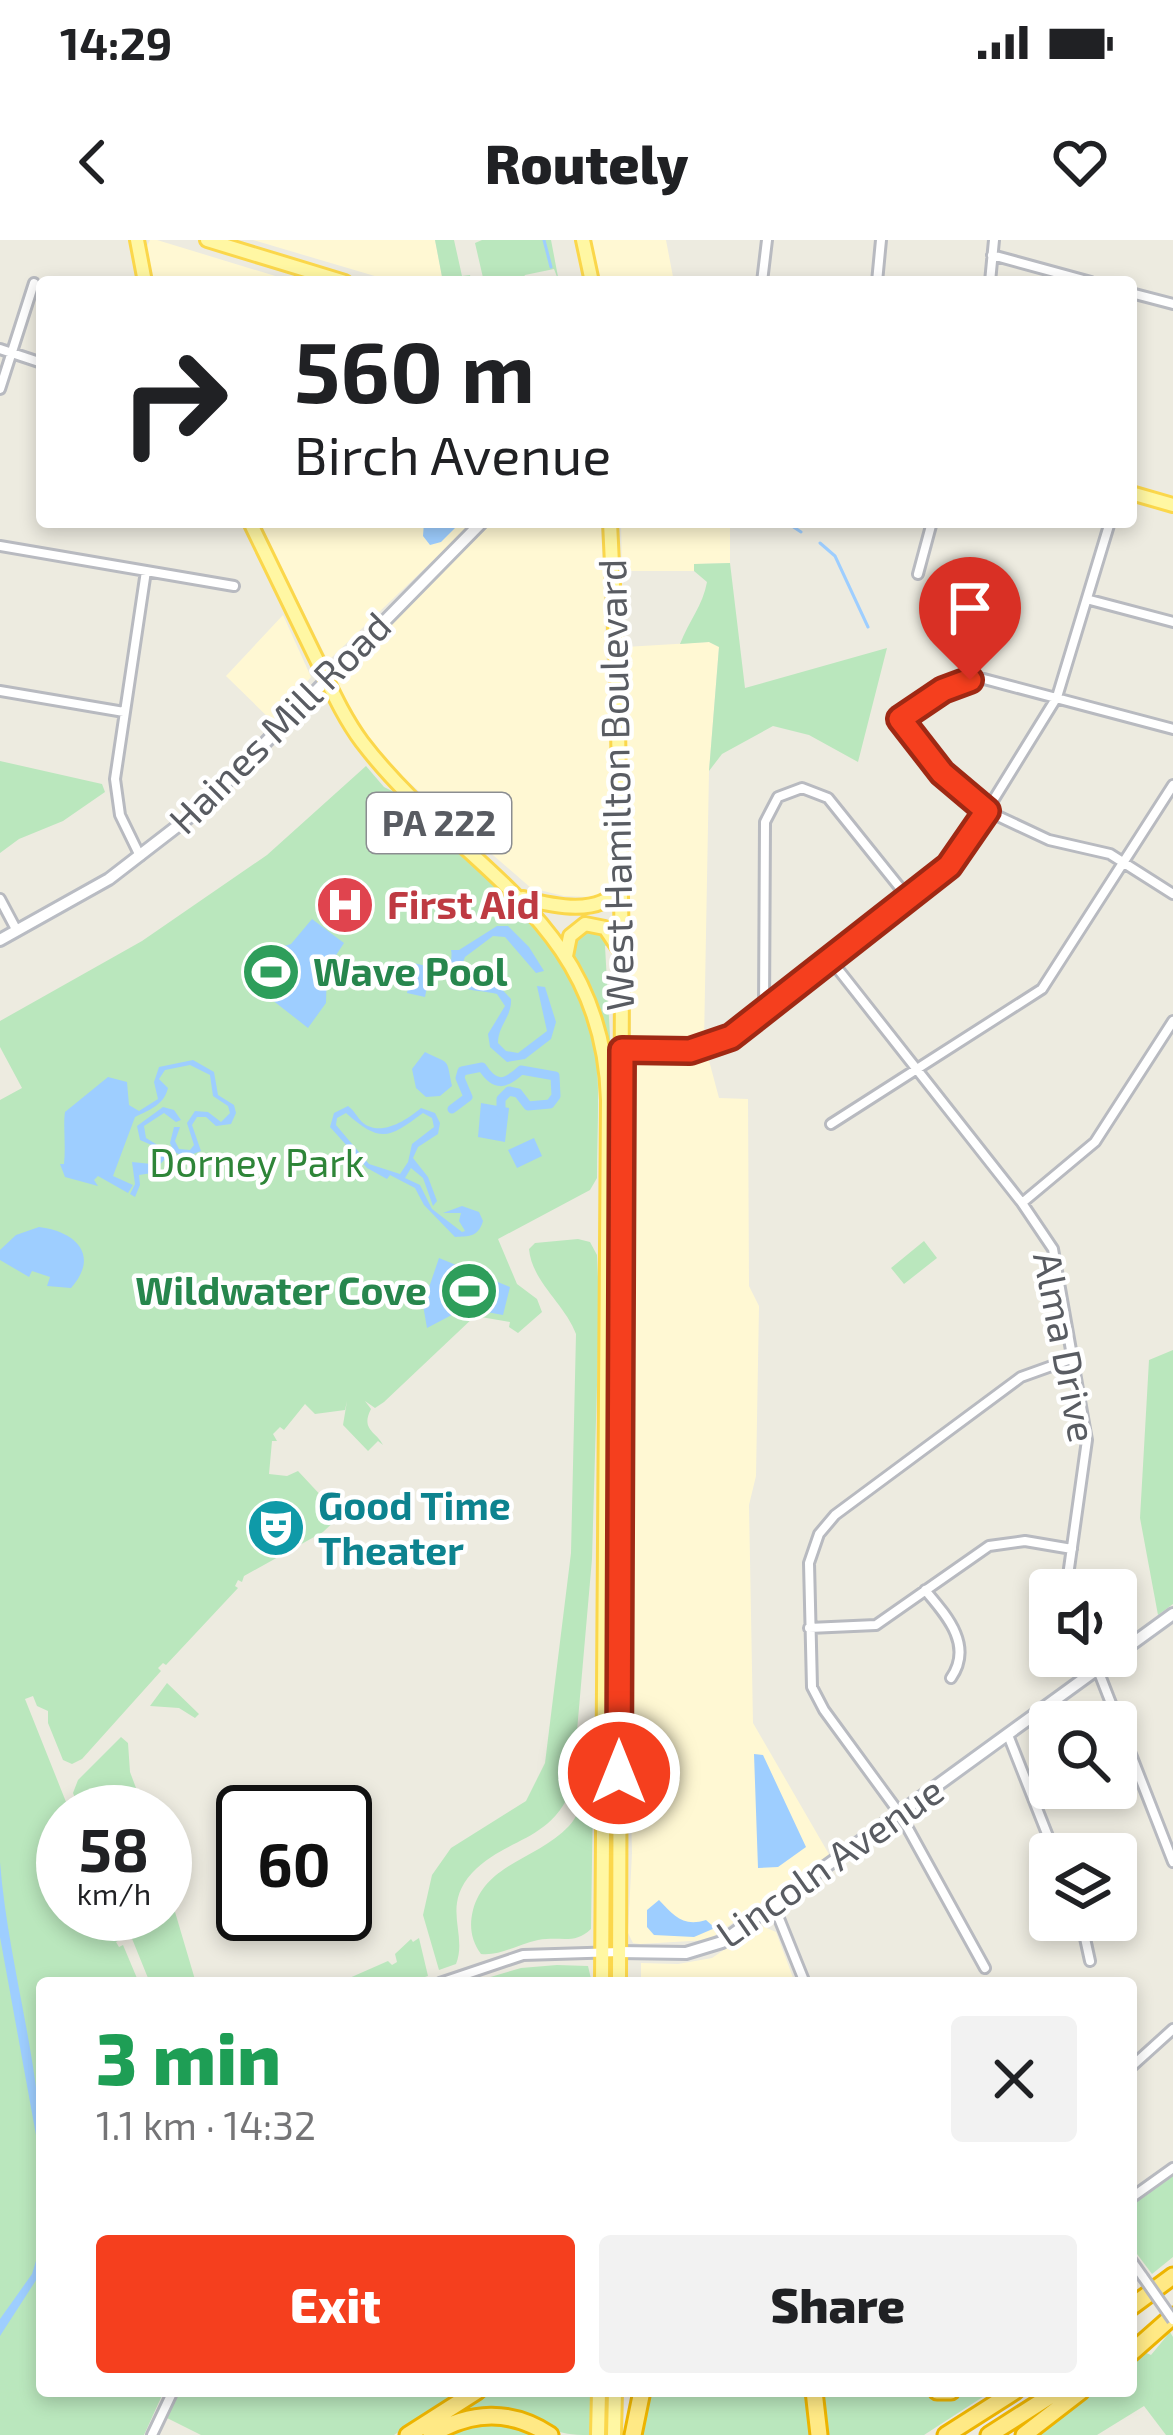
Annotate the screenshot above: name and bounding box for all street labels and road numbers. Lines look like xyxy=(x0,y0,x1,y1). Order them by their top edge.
street label: West Hamilton Boulevard xyxy=(587,559,642,1011)
street label: Haines Mill Road xyxy=(158,601,399,842)
road number: PA 222 xyxy=(367,793,511,853)
street label: Alma Drive xyxy=(1025,1248,1108,1446)
street label: Lincoln Avenue xyxy=(707,1765,952,1956)

